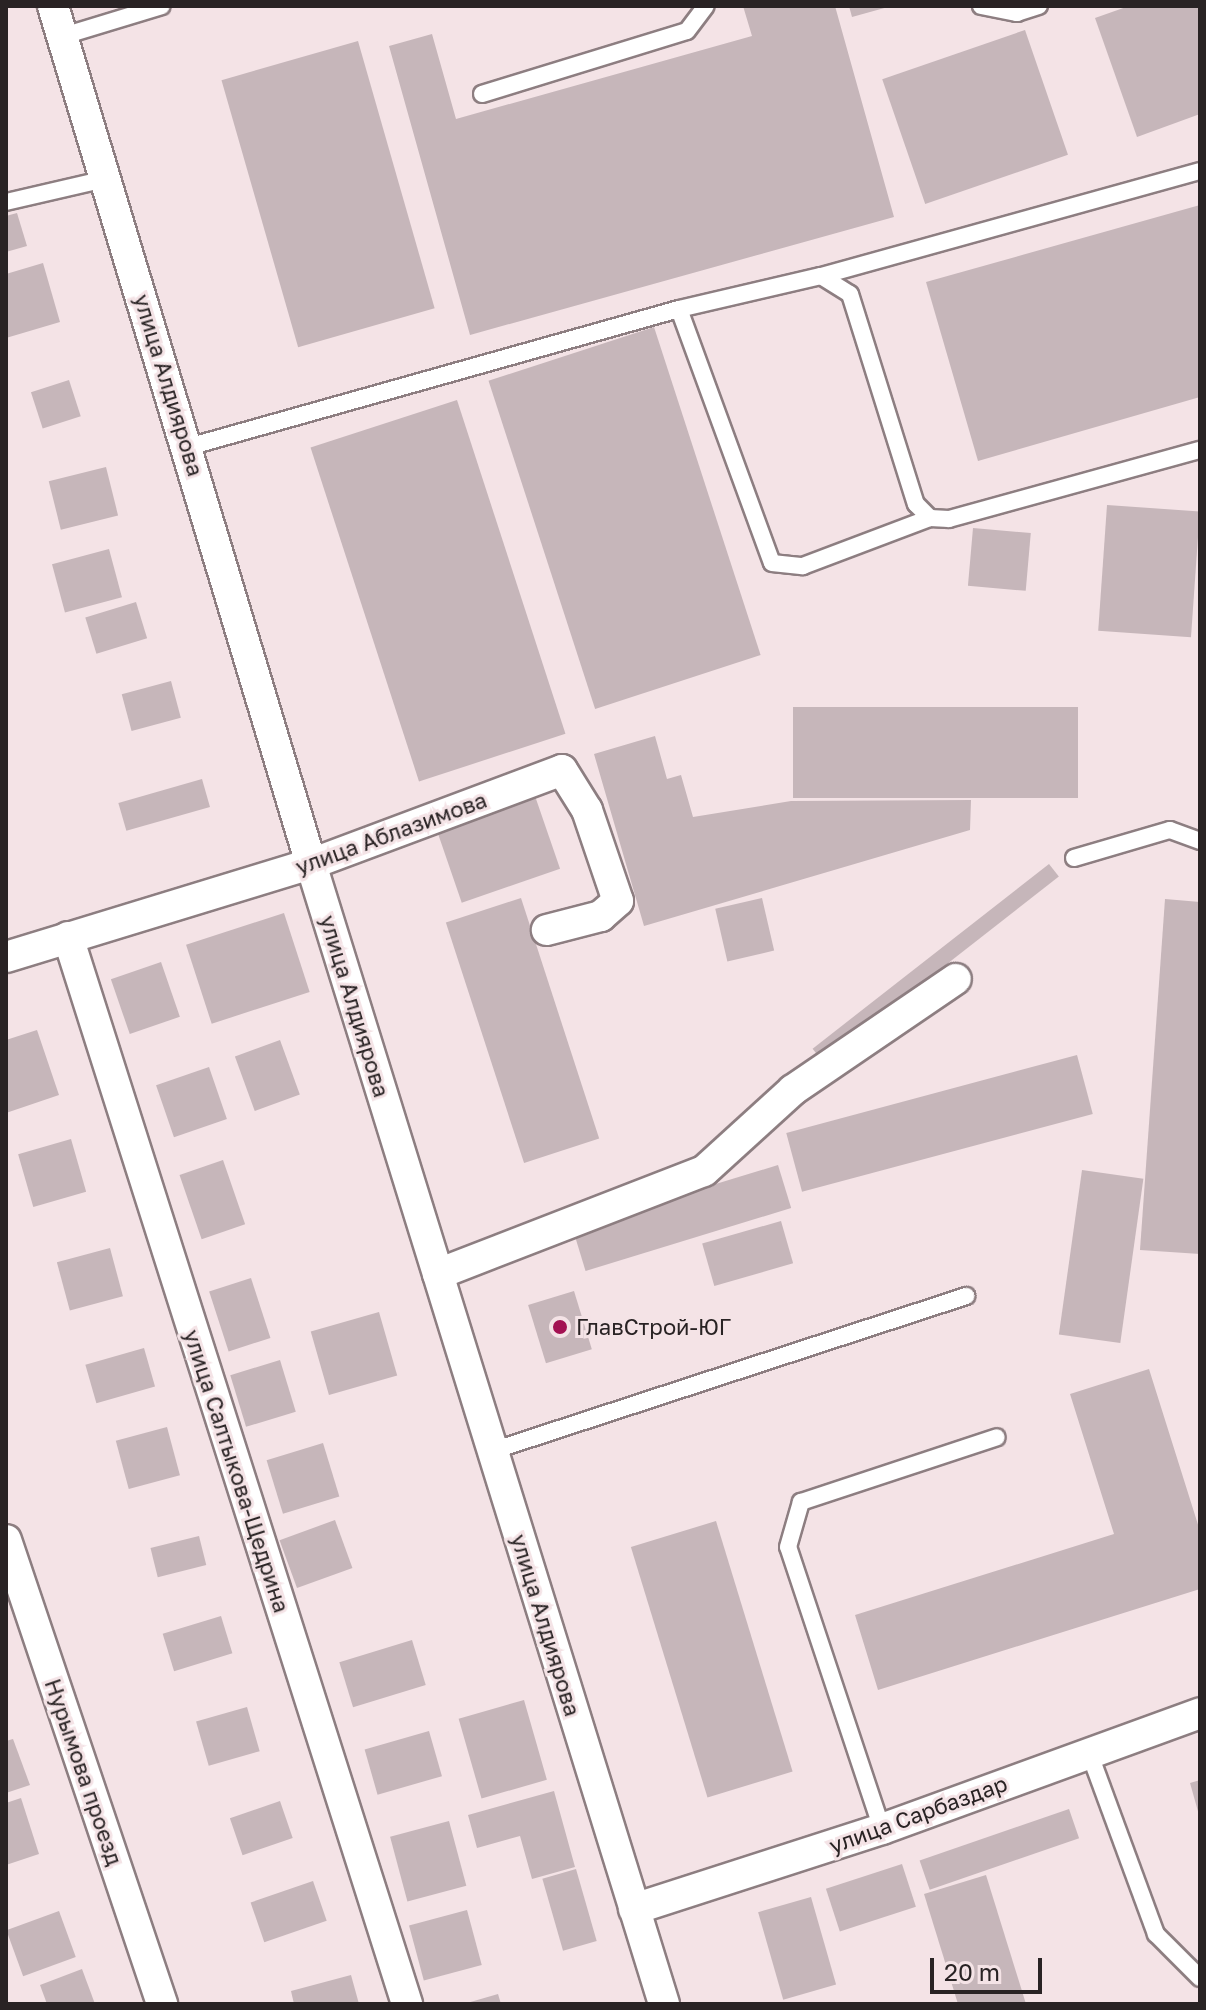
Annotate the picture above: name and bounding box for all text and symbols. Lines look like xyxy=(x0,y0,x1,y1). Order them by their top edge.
street label: улица Алдиярова xyxy=(129,291,209,479)
street label: улица Аблазимова xyxy=(292,786,490,880)
street label: улица Алдиярова xyxy=(315,912,395,1100)
place label: ГлавСтрой-ЮГ xyxy=(576,1314,731,1340)
marker: ГлавСтрой-ЮГ xyxy=(551,1318,569,1336)
street label: улица Салтыкова-Щедрина xyxy=(179,1326,295,1616)
street label: улица Алдиярова xyxy=(506,1531,586,1719)
street label: Нурымова проезд xyxy=(40,1675,128,1869)
street label: улица Сарбаздар xyxy=(825,1770,1011,1858)
scale bar xyxy=(934,1942,1046,1992)
text: 20 m xyxy=(944,1957,1000,1986)

